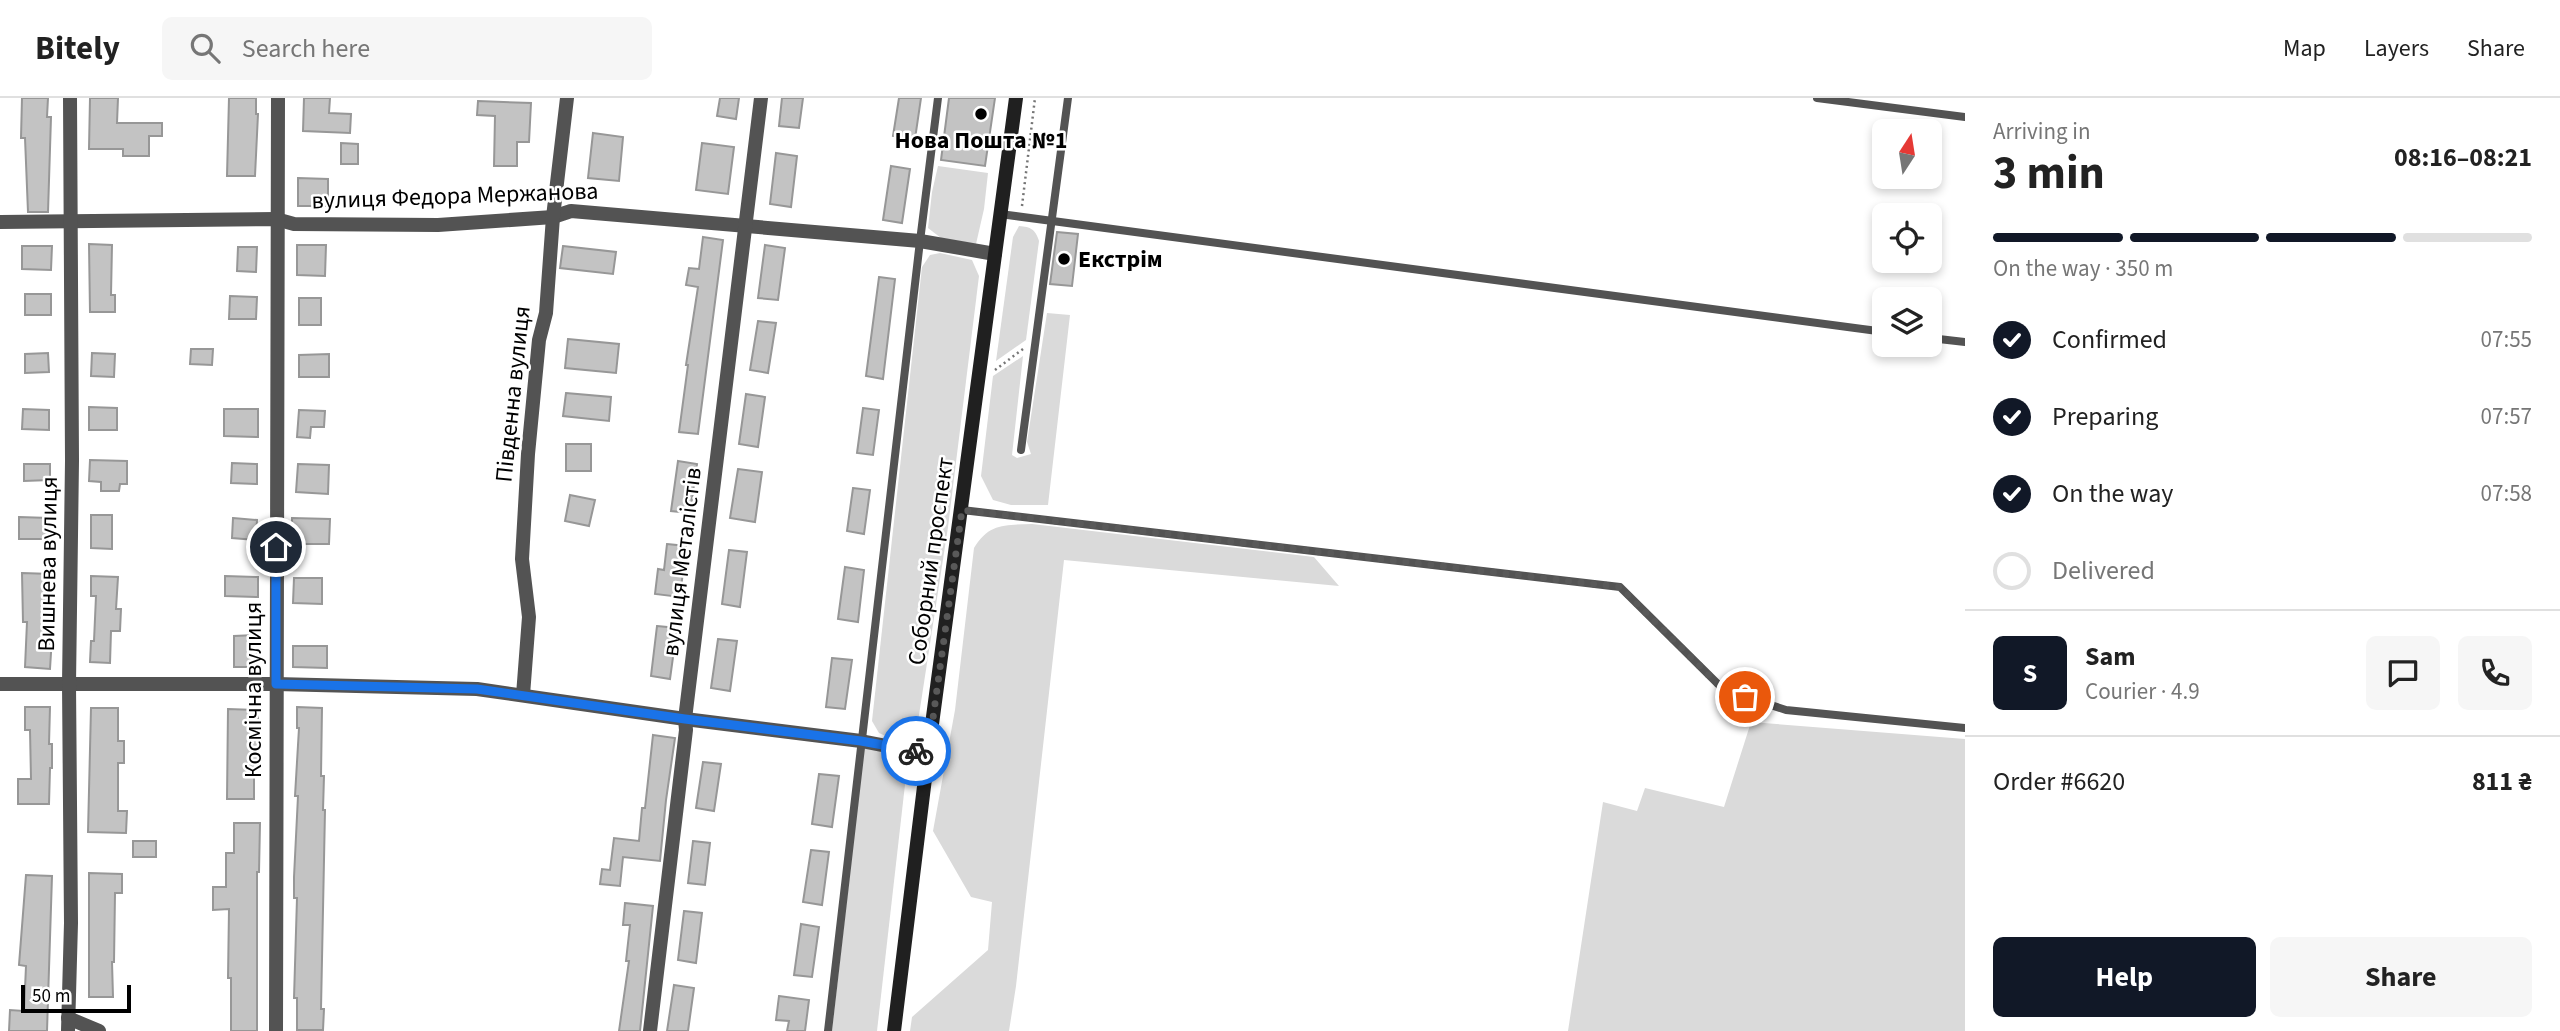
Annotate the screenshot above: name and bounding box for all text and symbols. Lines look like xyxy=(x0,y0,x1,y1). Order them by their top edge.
search box xyxy=(162,17,652,80)
text: Bitely xyxy=(35,25,120,72)
icon: search xyxy=(186,29,224,67)
text: Search here xyxy=(242,30,370,67)
text: Map xyxy=(2283,31,2326,66)
text: Layers xyxy=(2364,31,2429,66)
text: Share xyxy=(2467,31,2525,66)
marker: Нова Пошта №1 xyxy=(973,106,989,122)
text: Arriving in xyxy=(1993,115,2091,148)
north arrow xyxy=(1872,119,1942,189)
map controls xyxy=(1872,119,1942,357)
place label: Нова Пошта №1 xyxy=(895,123,1067,158)
text: 08:16–08:21 xyxy=(2394,139,2532,176)
text: 3 min xyxy=(1993,141,2105,206)
street label: вулиця Федора Мержанова xyxy=(311,174,599,218)
button: locate xyxy=(1872,203,1942,273)
place label: Екстрім xyxy=(1078,242,1163,277)
marker: Екстрім xyxy=(1056,251,1072,267)
text: On the way · 350 m xyxy=(1993,252,2173,285)
button: layers xyxy=(1872,287,1942,357)
street label: Південна вулиця xyxy=(486,304,540,484)
icon: check xyxy=(1993,321,2031,359)
text: Confirmed xyxy=(2052,321,2167,358)
text: 07:55 xyxy=(2481,323,2532,356)
icon: check xyxy=(1993,398,2031,436)
text: Preparing xyxy=(2052,398,2158,435)
text: 07:57 xyxy=(2481,400,2532,433)
street label: Соборний проспект xyxy=(899,455,963,667)
street label: вулиця Металістів xyxy=(653,465,711,659)
icon: check xyxy=(1993,475,2031,513)
text: On the way xyxy=(2052,475,2173,512)
street label: Вишнева вулиця xyxy=(29,476,67,652)
text: 07:58 xyxy=(2481,477,2532,510)
pin xyxy=(246,517,306,577)
icon: home xyxy=(257,528,295,566)
text: Delivered xyxy=(2052,552,2155,589)
street label: Космічна вулиця xyxy=(236,602,271,778)
button: chat xyxy=(2366,636,2440,710)
button: phone xyxy=(2458,636,2532,710)
text: Sam xyxy=(2085,638,2135,675)
text: S xyxy=(2023,655,2037,692)
pin xyxy=(1715,667,1775,727)
text: Courier · 4.9 xyxy=(2085,675,2200,708)
icon: bag xyxy=(1726,678,1764,716)
courier xyxy=(881,716,951,786)
icon: bike xyxy=(897,732,935,770)
text: Order #6620 xyxy=(1993,763,2125,800)
text: 811 ₴ xyxy=(2472,763,2532,800)
button: Help xyxy=(1993,937,2256,1017)
button: Share xyxy=(2270,937,2532,1017)
scale bar xyxy=(21,982,131,1014)
text: 50 m xyxy=(32,983,70,1010)

